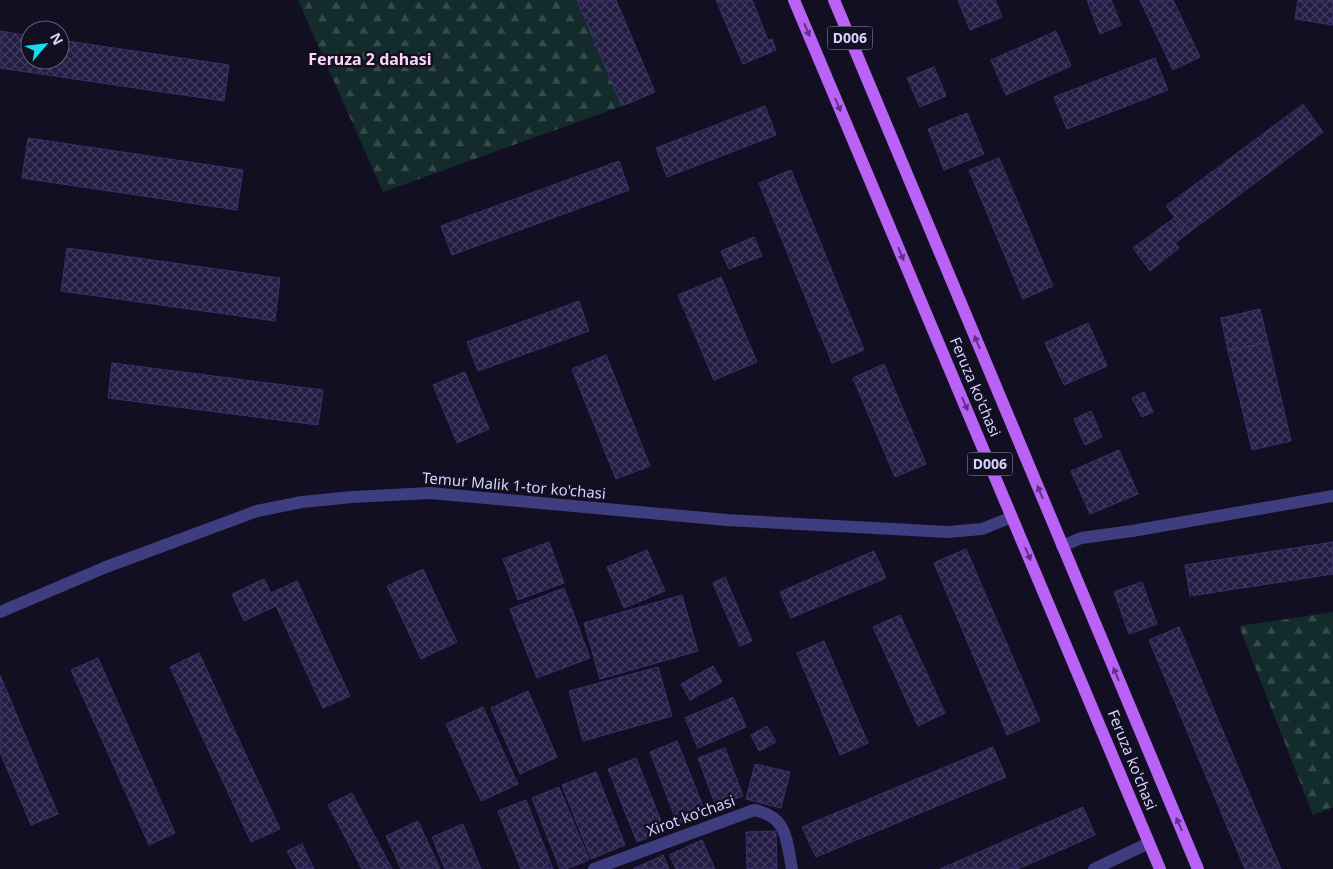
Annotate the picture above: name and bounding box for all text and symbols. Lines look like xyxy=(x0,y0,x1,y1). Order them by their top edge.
north arrow xyxy=(20,20,70,70)
one-way arrow xyxy=(803,23,811,37)
road number: D006 xyxy=(828,26,872,49)
text: N xyxy=(46,29,68,48)
district label: Feruza 2 dahasi xyxy=(308,48,432,70)
one-way arrow xyxy=(834,98,842,113)
one-way arrow xyxy=(898,247,906,261)
street label: Feruza ko'chasi xyxy=(946,334,1006,440)
one-way arrow xyxy=(973,334,981,349)
one-way arrow xyxy=(961,397,969,411)
road number: D006 xyxy=(968,452,1012,476)
street label: Temur Malik 1-tor ko'chasi xyxy=(421,467,607,503)
one-way arrow xyxy=(1035,485,1043,499)
one-way arrow xyxy=(1024,547,1032,561)
one-way arrow xyxy=(1112,666,1120,681)
street label: Feruza ko'chasi xyxy=(1104,707,1162,813)
street label: Xirot ko'chasi xyxy=(644,790,737,840)
one-way arrow xyxy=(1174,817,1182,831)

